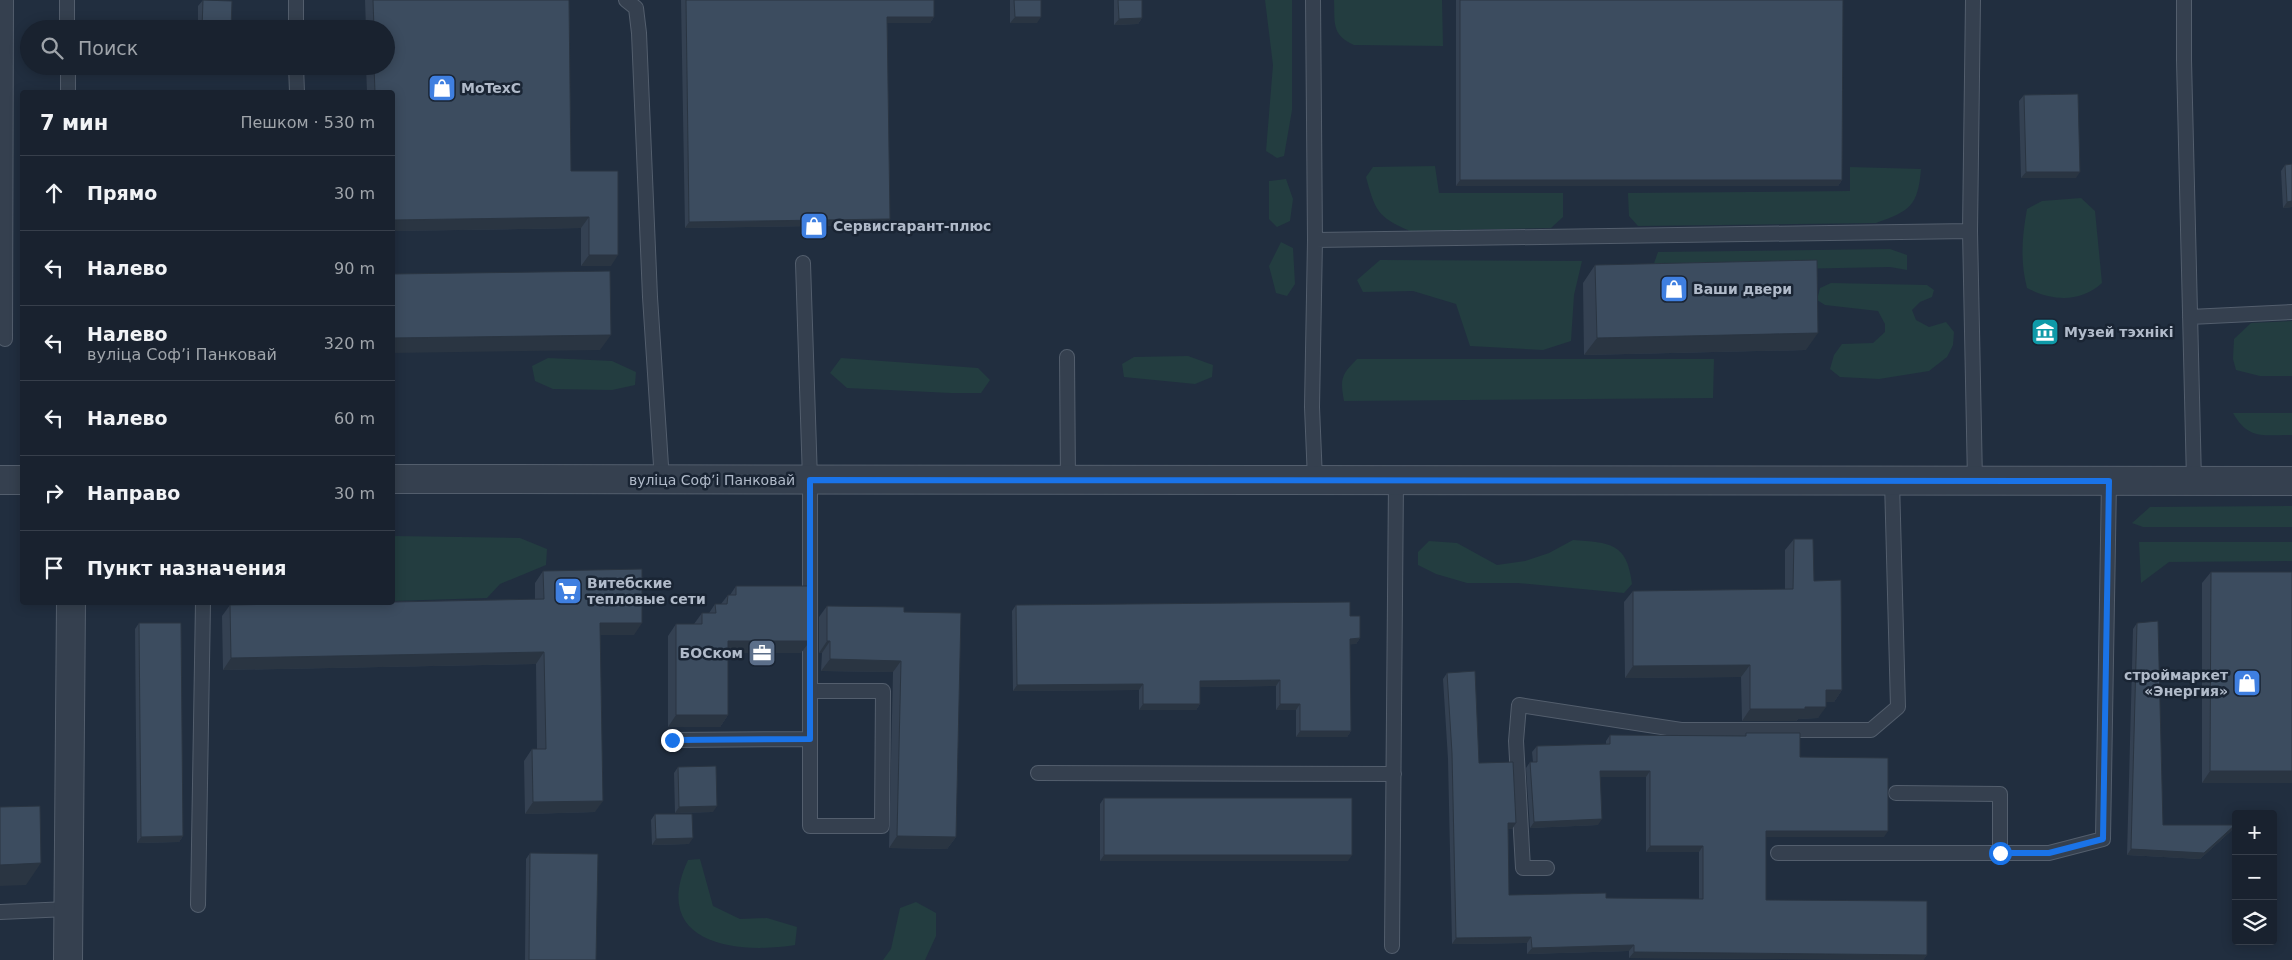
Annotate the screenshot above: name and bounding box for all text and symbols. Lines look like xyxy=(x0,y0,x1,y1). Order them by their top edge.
search box xyxy=(20,20,395,75)
icon: search xyxy=(38,34,66,62)
text: Поиск xyxy=(78,37,138,59)
shop icon: MoTexC xyxy=(427,73,457,103)
place label: MoTexC xyxy=(461,80,521,96)
text: 7 мин xyxy=(40,111,108,135)
text: Пешком · 530 m xyxy=(240,113,375,132)
icon: ahead xyxy=(40,179,68,207)
text: Прямо xyxy=(87,182,157,204)
text: 30 m xyxy=(334,184,375,203)
shop icon: Сервисгарант-плюс xyxy=(799,211,829,241)
place label: Сервисгарант-плюс xyxy=(833,218,991,234)
icon: left xyxy=(40,254,68,282)
text: Налево xyxy=(87,257,168,279)
text: 90 m xyxy=(334,259,375,278)
shop icon: Ваши двери xyxy=(1659,274,1689,304)
place label: Ваши двери xyxy=(1693,281,1792,297)
museum icon: Музей тэхнікі xyxy=(2030,317,2060,347)
text: Налево xyxy=(87,323,168,345)
place label: Музей тэхнікі xyxy=(2064,324,2174,340)
icon: left xyxy=(40,329,68,357)
text: 320 m xyxy=(324,334,375,353)
text: вуліца Софʼі Панковай xyxy=(87,345,277,364)
icon: left xyxy=(40,404,68,432)
text: Налево xyxy=(87,407,168,429)
text: 60 m xyxy=(334,409,375,428)
street label: вуліца Софʼі Панковай xyxy=(629,472,795,488)
icon: right xyxy=(40,479,68,507)
text: Направо xyxy=(87,482,180,504)
text: 30 m xyxy=(334,484,375,503)
icon: arrive xyxy=(40,554,68,582)
text: Пункт назначения xyxy=(87,557,286,579)
place label: Витебские тепловые сети xyxy=(587,575,706,607)
supermarket icon: Витебские тепловые сети xyxy=(553,576,583,606)
office icon: БОСком xyxy=(747,638,777,668)
place label: БОСком xyxy=(680,645,743,661)
place label: строймаркет «Энергия» xyxy=(2124,667,2229,699)
shop icon: строймаркет «Энергия» xyxy=(2232,668,2262,698)
route end xyxy=(661,729,684,752)
map controls xyxy=(2232,810,2277,945)
button: + xyxy=(2232,810,2277,855)
route start xyxy=(1989,842,2012,865)
button: − xyxy=(2232,855,2277,900)
button: layers xyxy=(2232,900,2277,945)

